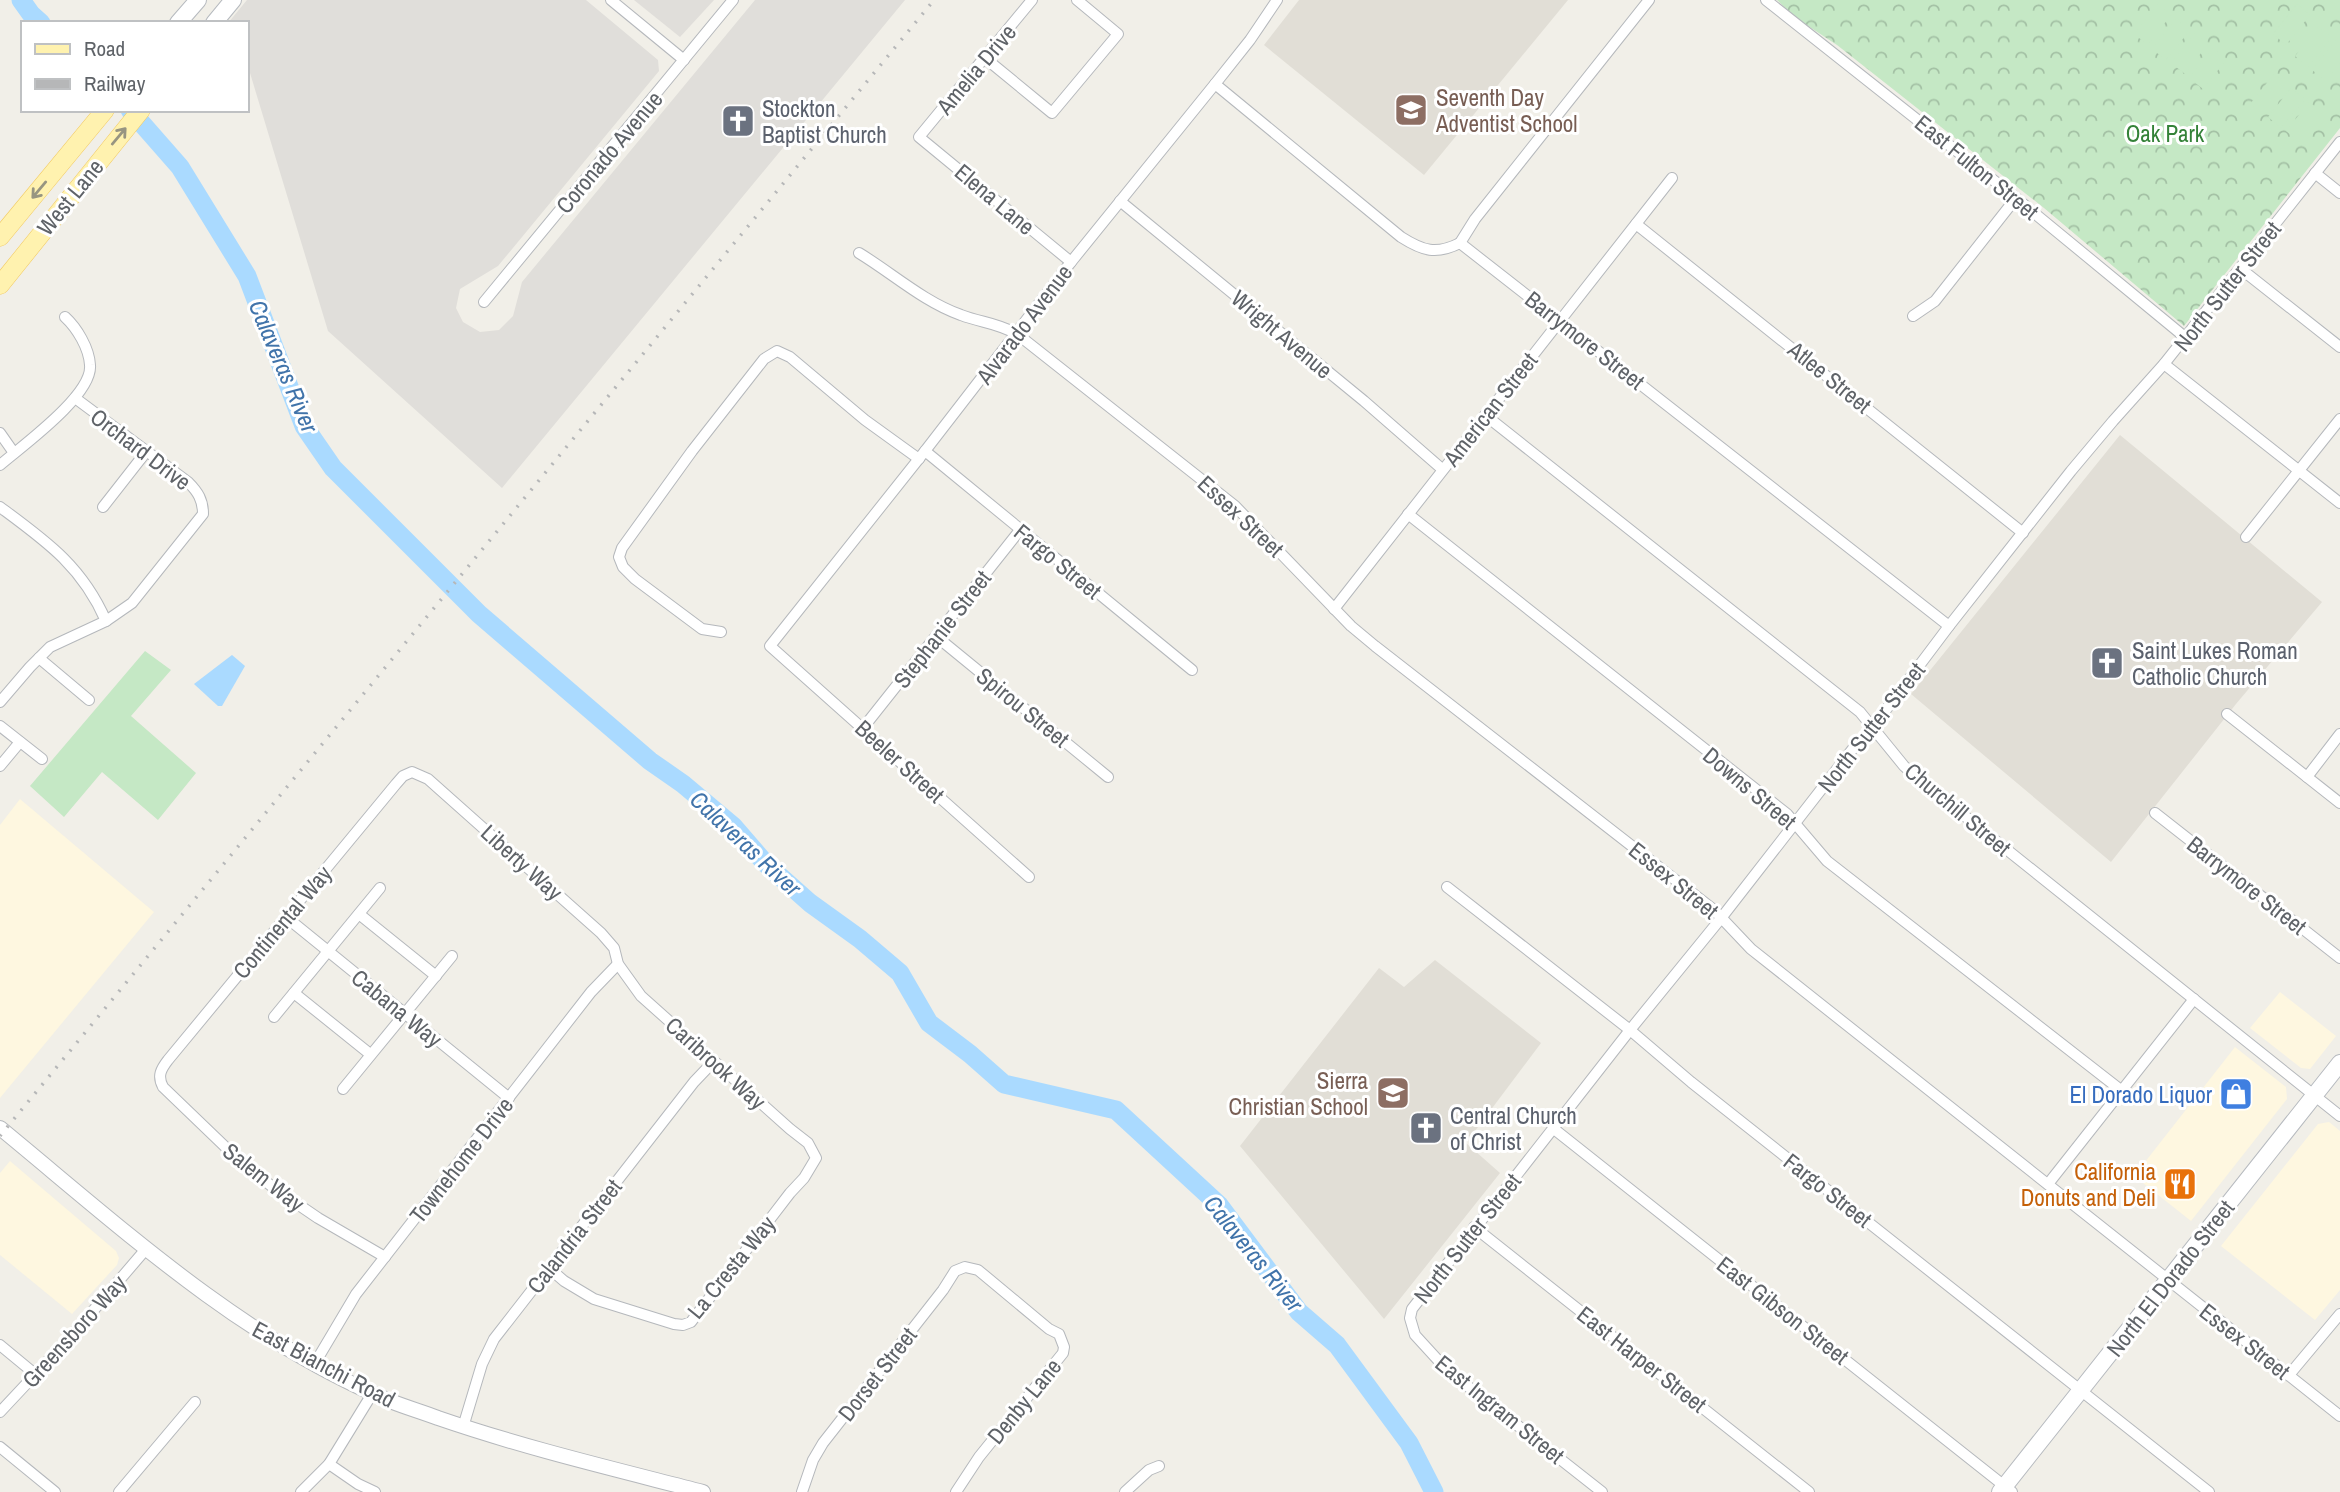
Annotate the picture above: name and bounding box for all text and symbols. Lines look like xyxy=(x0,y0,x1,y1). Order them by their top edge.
street label: Amelia Drive xyxy=(928,17,1023,121)
legend xyxy=(21,21,248,112)
text: Road xyxy=(84,34,125,63)
text: Railway xyxy=(84,69,146,98)
place label: Seventh Day Adventist School xyxy=(1435,82,1578,139)
street label: Coronado Avenue xyxy=(549,84,669,220)
school or university icon: Seventh Day Adventist School xyxy=(1392,91,1430,129)
place label: Stockton Baptist Church xyxy=(762,93,887,150)
church icon: Stockton Baptist Church xyxy=(719,102,757,140)
street label: East Fulton Street xyxy=(1909,107,2045,227)
park label: Oak Park xyxy=(2126,118,2205,149)
one-way arrow xyxy=(111,128,127,146)
street label: West Lane xyxy=(30,152,110,242)
street label: Elena Lane xyxy=(948,156,1042,242)
one-way arrow xyxy=(31,180,47,198)
street label: North Sutter Street xyxy=(2166,214,2288,358)
street label: Alvarado Avenue xyxy=(968,258,1079,391)
street label: Wright Avenue xyxy=(1225,283,1339,385)
street label: Barrymore Street xyxy=(1519,284,1651,396)
water label: Calaveras River xyxy=(242,295,327,439)
street label: Atlee Street xyxy=(1781,333,1878,420)
street label: American Street xyxy=(1435,346,1544,473)
street label: Orchard Drive xyxy=(84,401,198,497)
street label: Essex Street xyxy=(1191,468,1291,564)
street label: Fargo Street xyxy=(1008,516,1108,606)
street label: Stephanie Street xyxy=(886,564,998,694)
place label: Saint Lukes Roman Catholic Church xyxy=(2132,635,2298,692)
church icon: Saint Lukes Roman Catholic Church xyxy=(2088,644,2126,682)
street label: North Sutter Street xyxy=(1810,655,1932,799)
street label: Spirou Street xyxy=(970,660,1076,754)
street label: Beeler Street xyxy=(849,713,951,809)
street label: Downs Street xyxy=(1697,740,1803,836)
street label: Churchill Street xyxy=(1898,755,2018,863)
water label: Calaveras River xyxy=(683,783,810,904)
street label: Liberty Way xyxy=(474,817,570,907)
street label: Barrymore Street xyxy=(2181,829,2313,941)
street label: Essex Street xyxy=(1623,834,1725,926)
street label: Continental Way xyxy=(226,858,339,985)
street label: Cabana Way xyxy=(345,962,449,1054)
street label: Caribrook Way xyxy=(659,1010,773,1117)
place label: Sierra Christian School xyxy=(1229,1065,1369,1122)
school or university icon: Sierra Christian School xyxy=(1374,1074,1412,1112)
shop icon: El Dorado Liquor xyxy=(2217,1075,2255,1113)
place label: El Dorado Liquor xyxy=(2069,1079,2213,1110)
street label: Townehome Drive xyxy=(402,1091,520,1229)
place label: Central Church of Christ xyxy=(1450,1100,1577,1157)
church icon: Central Church of Christ xyxy=(1407,1109,1445,1147)
street label: Salem Way xyxy=(217,1135,312,1219)
street label: Fargo Street xyxy=(1778,1146,1878,1234)
place label: California Donuts and Deli xyxy=(2021,1156,2157,1213)
restaurant icon: California Donuts and Deli xyxy=(2161,1165,2199,1203)
street label: North Sutter Street xyxy=(1406,1166,1528,1310)
street label: Calandria Street xyxy=(520,1172,628,1300)
water label: Calaveras River xyxy=(1197,1188,1312,1319)
street label: North El Dorado Street xyxy=(2099,1193,2241,1363)
street label: La Cresta Way xyxy=(680,1209,782,1325)
street label: East Gibson Street xyxy=(1711,1249,1855,1371)
street label: Greensboro Way xyxy=(15,1267,133,1394)
street label: Essex Street xyxy=(2193,1296,2297,1386)
street label: East Harper Street xyxy=(1571,1299,1713,1419)
street label: East Bianchi Road xyxy=(247,1313,401,1415)
street label: Dorset Street xyxy=(831,1321,923,1427)
street label: East Ingram Street xyxy=(1429,1347,1571,1471)
street label: Denby Lane xyxy=(980,1352,1068,1450)

